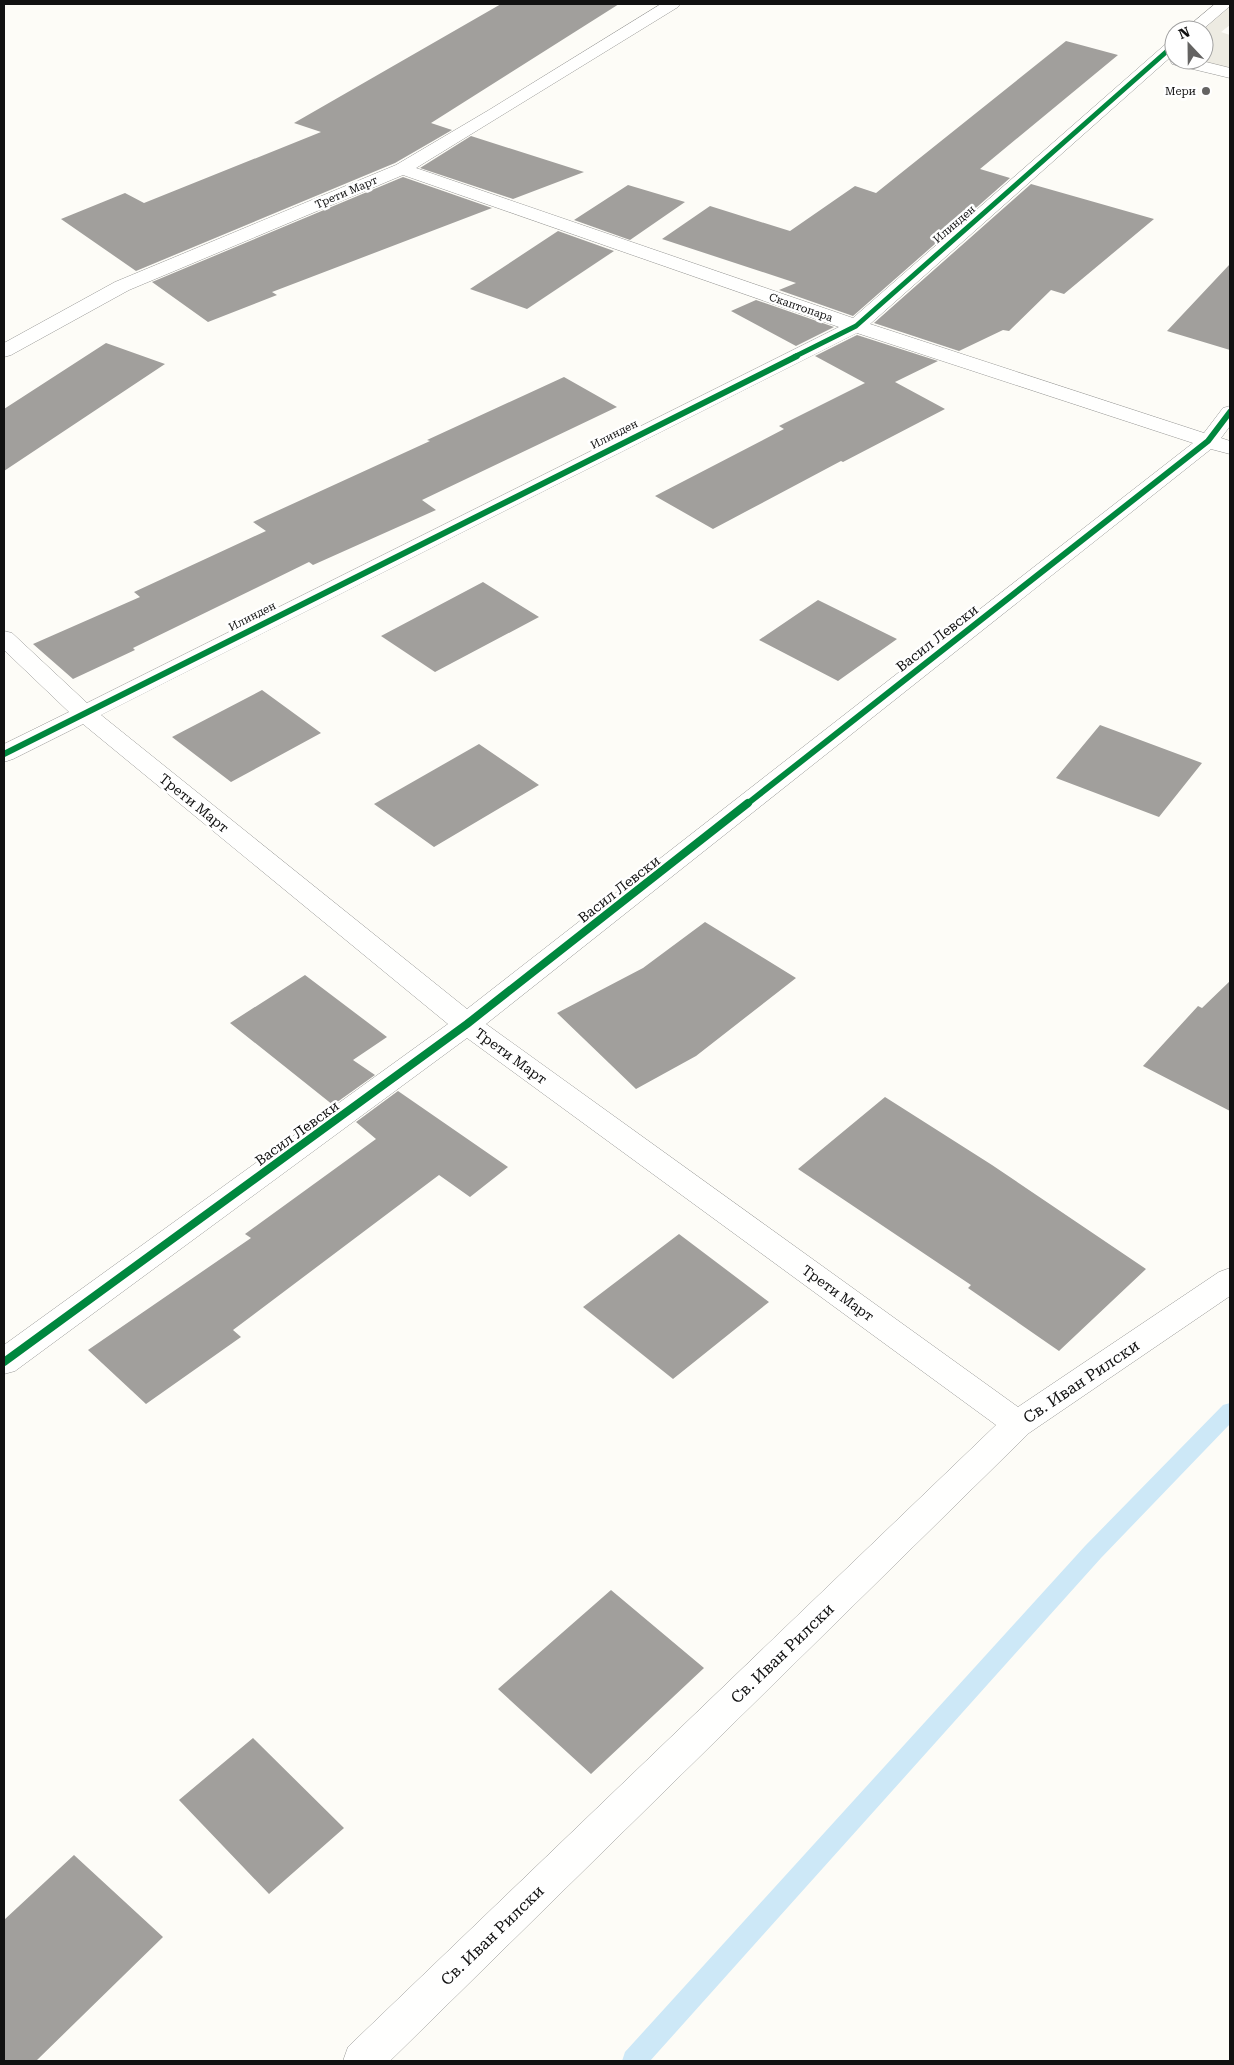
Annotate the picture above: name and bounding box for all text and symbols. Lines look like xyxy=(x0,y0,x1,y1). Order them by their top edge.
north arrow xyxy=(1164,20,1214,70)
text: N xyxy=(1176,23,1192,42)
place label: Мери xyxy=(1165,85,1196,98)
marker: Мери xyxy=(1200,85,1212,97)
street label: Трети Март xyxy=(313,173,379,211)
street label: Илинден xyxy=(931,203,978,246)
street label: Скаптопара xyxy=(767,291,834,324)
street label: Илинден xyxy=(589,417,640,452)
street label: Илинден xyxy=(227,599,278,634)
street label: Васил Левски xyxy=(893,601,981,675)
street label: Трети Март xyxy=(156,770,232,836)
street label: Васил Левски xyxy=(575,852,663,926)
street label: Трети Март xyxy=(472,1025,550,1087)
street label: Васил Левски xyxy=(252,1097,342,1169)
street label: Трети Март xyxy=(799,1262,877,1324)
street label: Св. Иван Рилски xyxy=(1020,1335,1143,1427)
street label: Св. Иван Рилски xyxy=(727,1599,838,1707)
street label: Св. Иван Рилски xyxy=(437,1881,548,1989)

